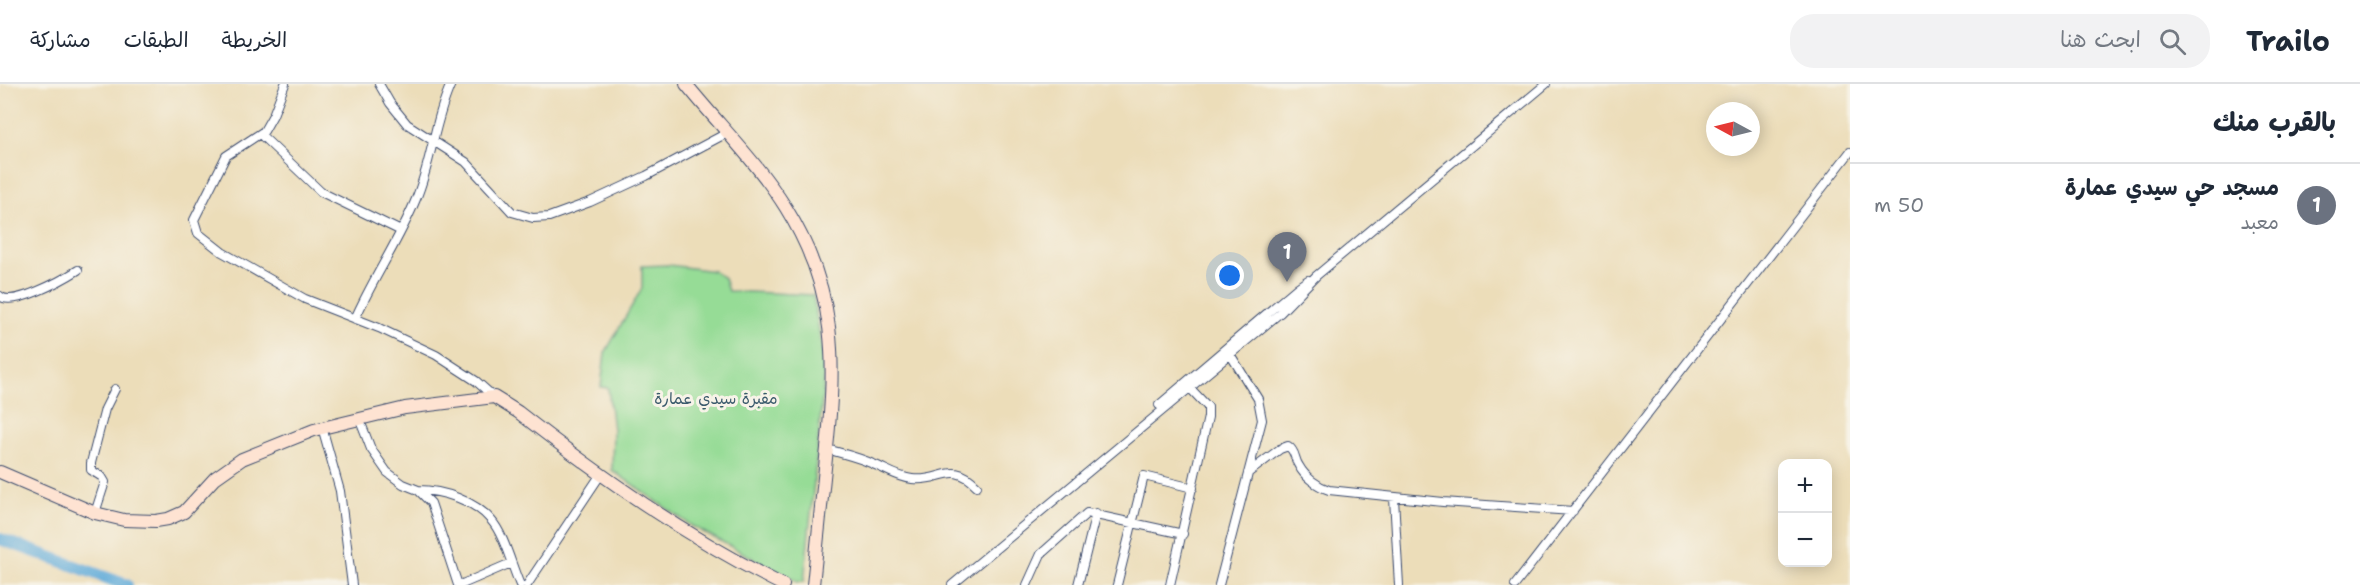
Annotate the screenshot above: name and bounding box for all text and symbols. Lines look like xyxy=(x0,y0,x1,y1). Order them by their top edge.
search box xyxy=(1790,14,2210,68)
text: Trailo xyxy=(2246,22,2330,60)
text: ابحث هنا xyxy=(2060,25,2141,54)
icon: search xyxy=(2156,25,2189,58)
text: مشاركة xyxy=(30,26,91,54)
text: الطبقات xyxy=(124,26,189,54)
text: الخريطة xyxy=(222,26,287,54)
north arrow xyxy=(1706,102,1760,156)
text: بالقرب منك xyxy=(2213,104,2336,139)
text: مسجد حي سيدي عمارة xyxy=(2065,173,2279,202)
text: 50 m xyxy=(1874,192,1924,218)
text: 1 xyxy=(2312,192,2321,218)
text: معبد xyxy=(2241,209,2279,235)
pin: 1 xyxy=(1268,232,1306,282)
your location xyxy=(1215,261,1244,290)
park label: مقبرة سيدي عمارة xyxy=(654,388,778,410)
map controls xyxy=(1778,459,1832,567)
button: + xyxy=(1778,459,1832,513)
button: − xyxy=(1778,513,1832,567)

